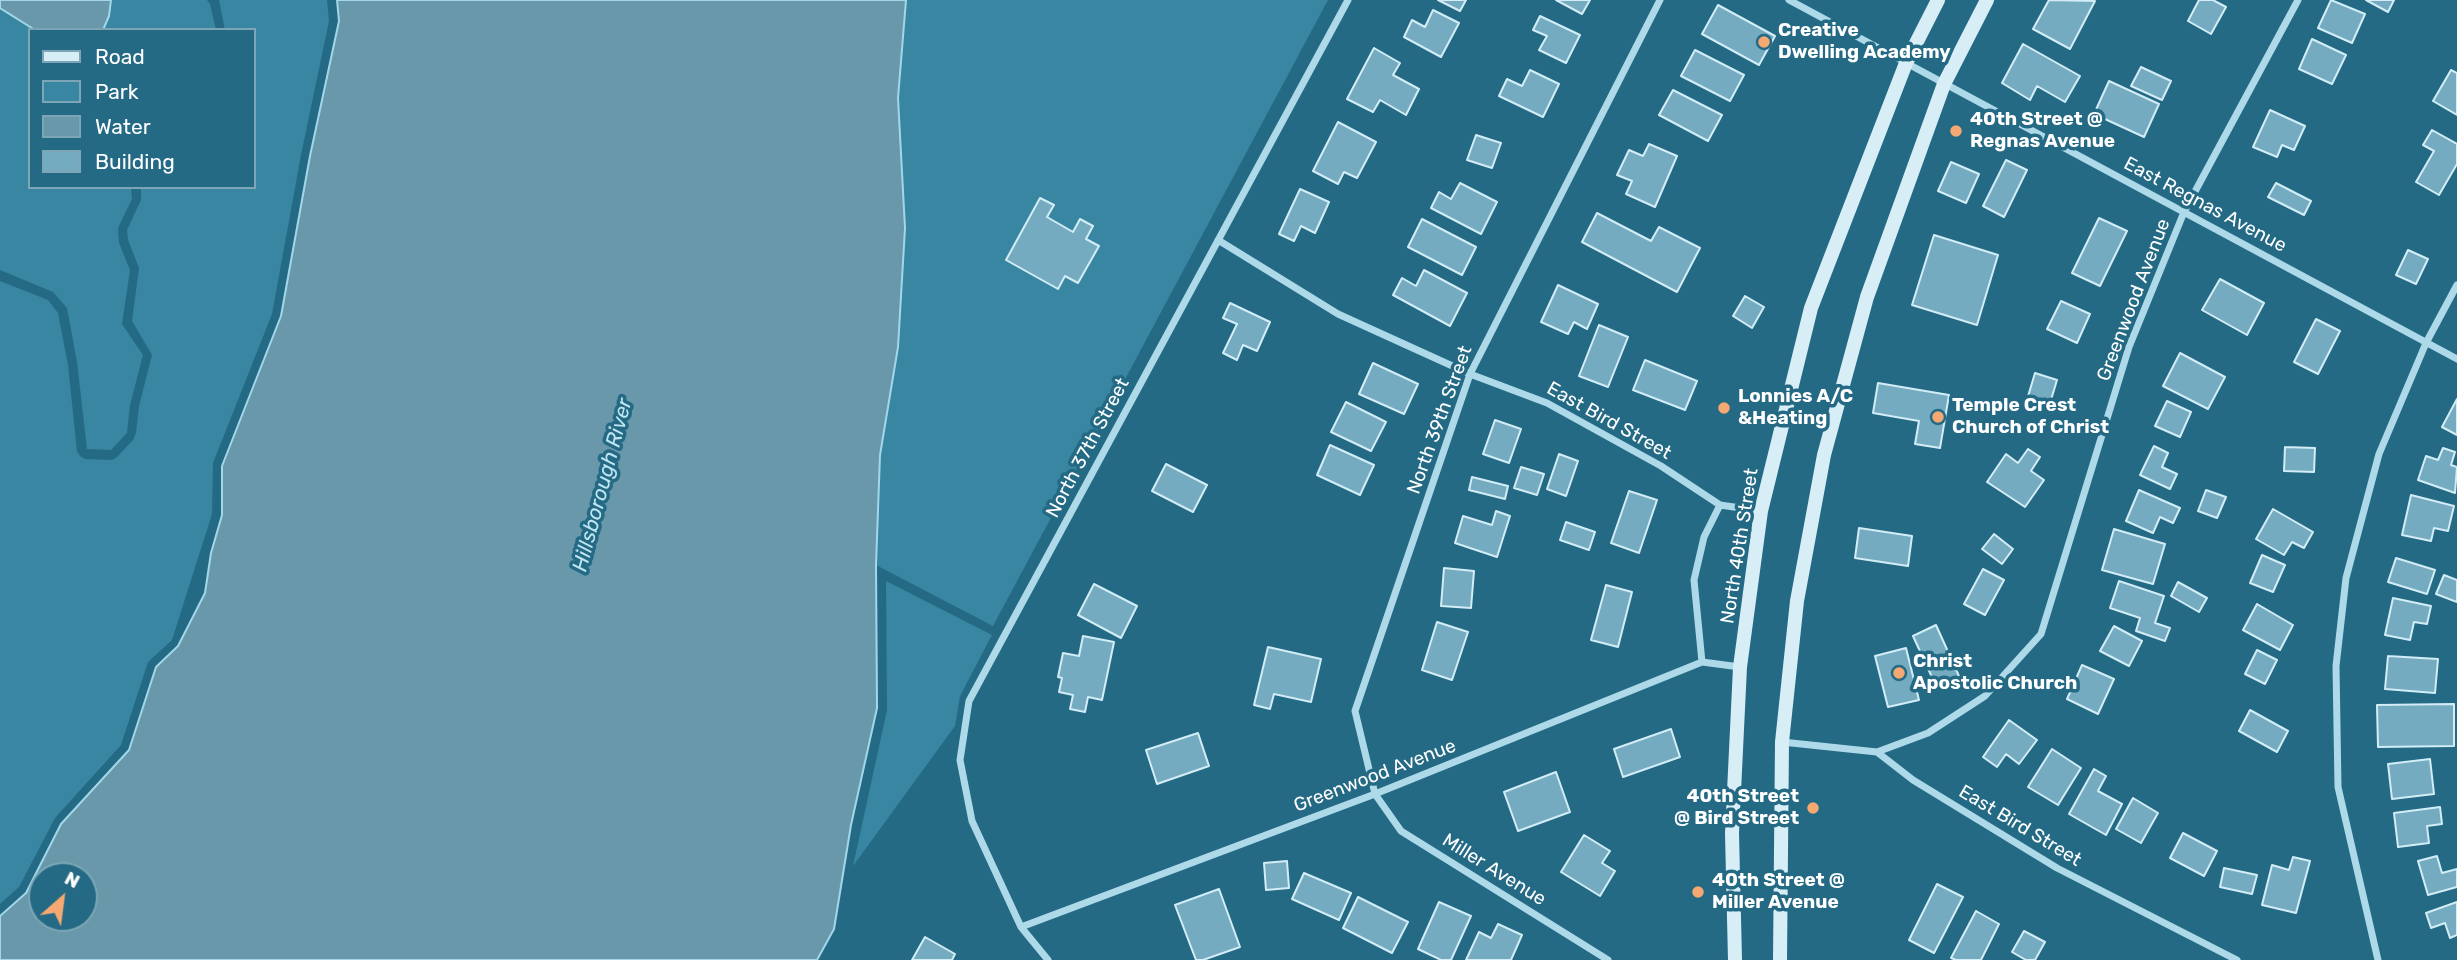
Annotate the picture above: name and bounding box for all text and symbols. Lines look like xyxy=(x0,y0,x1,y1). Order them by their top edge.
place label: Creative Dwelling Academy xyxy=(1778,20,1951,64)
legend xyxy=(28,28,256,189)
marker: Creative Dwelling Academy xyxy=(1756,34,1772,50)
text: Road xyxy=(95,44,145,69)
text: Park xyxy=(95,79,139,104)
place label: 40th Street @ Regnas Avenue xyxy=(1970,109,2115,153)
text: Water xyxy=(95,114,151,139)
marker: 40th Street @ Regnas Avenue xyxy=(1948,123,1964,139)
text: Building xyxy=(95,149,175,174)
street label: East Regnas Avenue xyxy=(2120,152,2290,258)
street label: Greenwood Avenue xyxy=(2093,216,2175,384)
street label: North 39th Street xyxy=(1403,343,1477,497)
street label: North 37th Street xyxy=(1042,374,1134,522)
street label: East Bird Street xyxy=(1543,377,1675,465)
place label: Lonnies A/C &Heating xyxy=(1738,386,1853,430)
place label: Temple Crest Church of Christ xyxy=(1952,395,2109,439)
water label: Hillsborough River xyxy=(568,396,638,574)
marker: Lonnies A/C &Heating xyxy=(1716,400,1732,416)
marker: Temple Crest Church of Christ xyxy=(1930,409,1946,425)
street label: North 40th Street xyxy=(1716,466,1764,626)
place label: Christ Apostolic Church xyxy=(1913,651,2077,695)
marker: Christ Apostolic Church xyxy=(1891,665,1907,681)
street label: Greenwood Avenue xyxy=(1291,735,1459,817)
street label: East Bird Street xyxy=(1955,780,2085,872)
place label: 40th Street @ Bird Street xyxy=(1674,786,1799,830)
marker: 40th Street @ Bird Street xyxy=(1805,800,1821,816)
street label: Miller Avenue xyxy=(1438,829,1550,911)
north arrow xyxy=(28,862,98,932)
text: N xyxy=(61,866,84,893)
place label: 40th Street @ Miller Avenue xyxy=(1712,870,1845,914)
marker: 40th Street @ Miller Avenue xyxy=(1690,884,1706,900)

